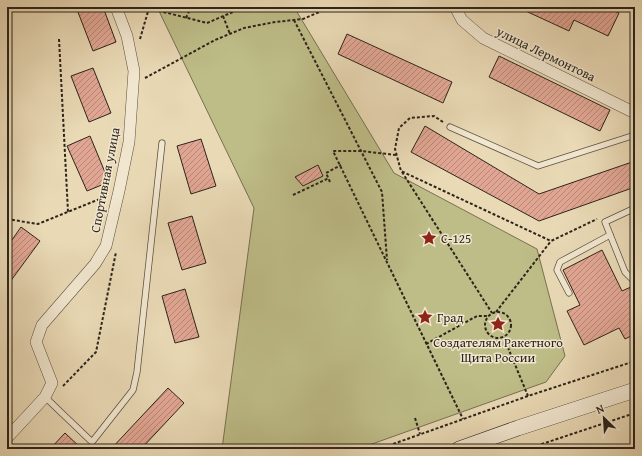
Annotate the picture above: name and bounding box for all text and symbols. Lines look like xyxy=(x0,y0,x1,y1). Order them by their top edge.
street label: улица Лермонтова xyxy=(492,21,600,87)
street label: Спортивная улица xyxy=(85,125,125,234)
place icon: С-125 xyxy=(420,229,438,247)
place label: С-125 xyxy=(441,229,471,248)
place icon: Град xyxy=(416,308,434,326)
place label: Град xyxy=(437,308,464,327)
place icon: Создателям Ракетного Щита России xyxy=(489,315,507,333)
place label: Создателям Ракетного Щита России xyxy=(433,333,563,367)
north arrow xyxy=(584,398,624,438)
text: N xyxy=(593,400,607,418)

